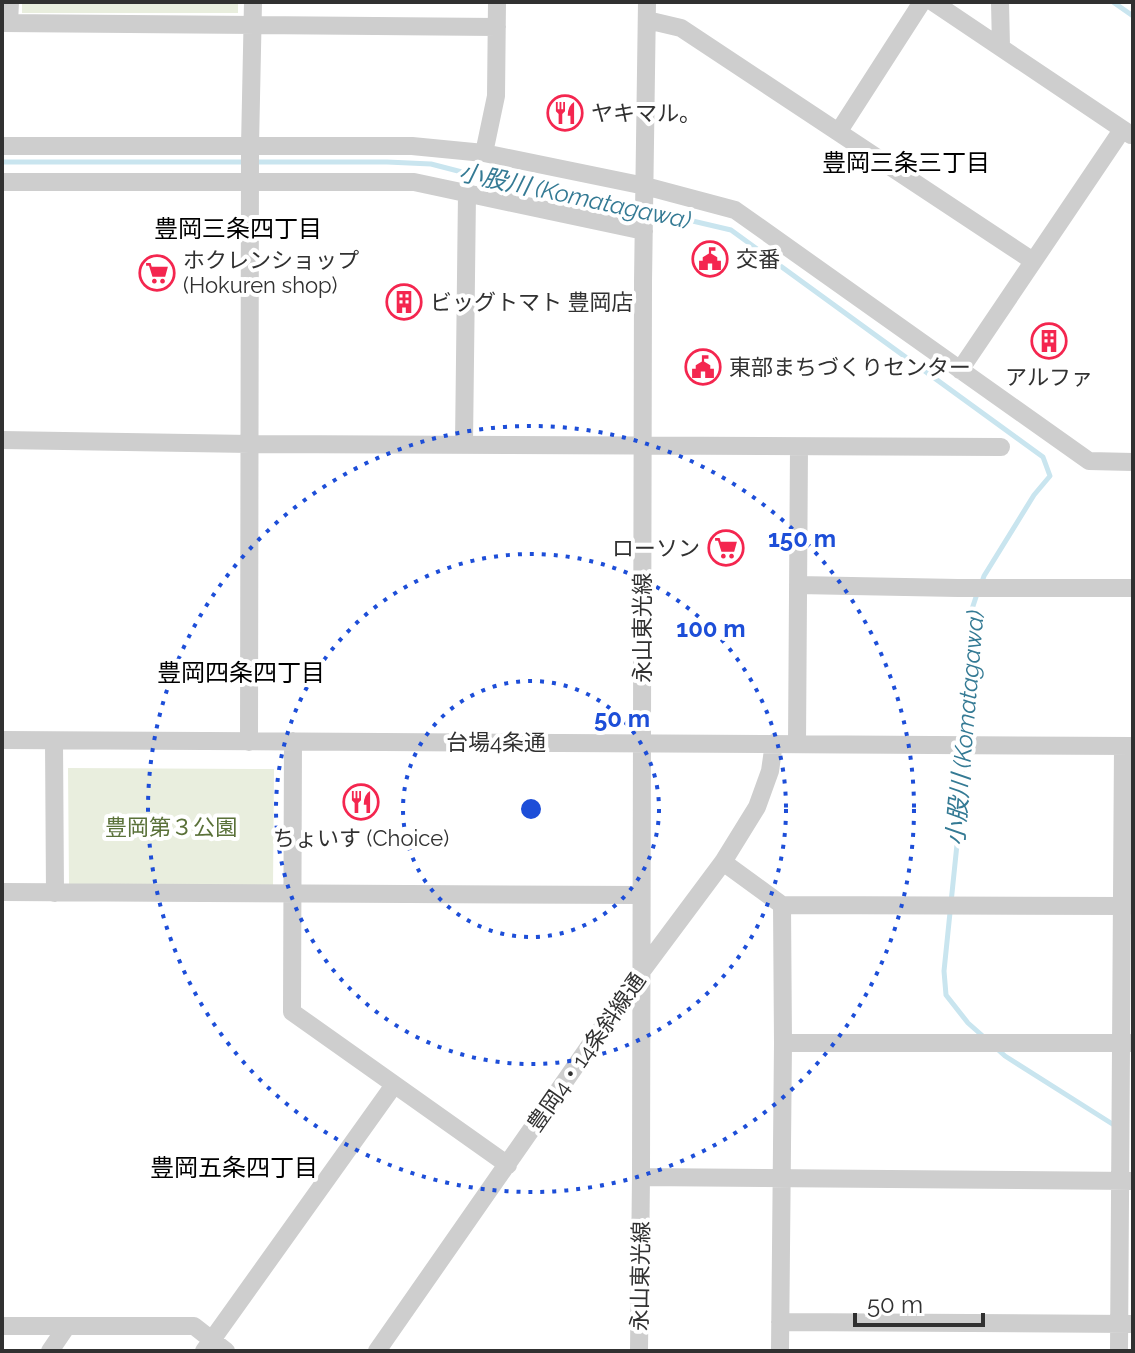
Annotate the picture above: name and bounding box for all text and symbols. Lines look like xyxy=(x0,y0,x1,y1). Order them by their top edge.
restaurant icon: ヤキマル。 xyxy=(546,94,584,132)
place label: ヤキマル。 xyxy=(591,100,701,126)
district label: 豊岡三条三丁目 xyxy=(822,148,990,177)
water label: 小股川 (Komatagawa) xyxy=(456,157,694,235)
district label: 豊岡三条四丁目 xyxy=(154,214,322,243)
public building icon: 交番 xyxy=(691,240,729,278)
place label: 交番 xyxy=(736,246,780,272)
place label: ホクレンショップ (Hokuren shop) xyxy=(183,247,359,298)
supermarket icon: ホクレンショップ (Hokuren shop) xyxy=(138,254,176,292)
building icon: ビッグトマト 豊岡店 xyxy=(385,283,423,321)
place label: ビッグトマト 豊岡店 xyxy=(430,289,634,315)
building icon: アルファ xyxy=(1030,322,1068,360)
public building icon: 東部まちづくりセンター xyxy=(684,348,722,386)
place label: 東部まちづくりセンター xyxy=(729,354,971,380)
place label: アルファ xyxy=(1005,364,1093,390)
text: 150 m xyxy=(768,524,836,553)
supermarket icon: ローソン xyxy=(707,529,745,567)
place label: ローソン xyxy=(612,535,700,561)
street label: 永山東光線 xyxy=(629,573,655,683)
water label: 小股川 (Komatagawa) xyxy=(940,609,990,847)
text: 100 m xyxy=(676,614,746,643)
district label: 豊岡四条四丁目 xyxy=(157,658,325,687)
text: 50 m xyxy=(594,704,650,733)
street label: 台場4条通 xyxy=(446,729,546,755)
restaurant icon: ちょいす (Choice) xyxy=(342,783,380,821)
centre of rings xyxy=(517,795,545,823)
park label: 豊岡第３公園 xyxy=(105,814,237,840)
place label: ちょいす (Choice) xyxy=(273,825,449,851)
street label: 豊岡4・14条斜線通 xyxy=(522,968,650,1136)
district label: 豊岡五条四丁目 xyxy=(150,1153,318,1182)
street label: 永山東光線 xyxy=(626,1221,654,1331)
scale bar xyxy=(855,1277,983,1327)
text: 50 m xyxy=(867,1290,923,1319)

